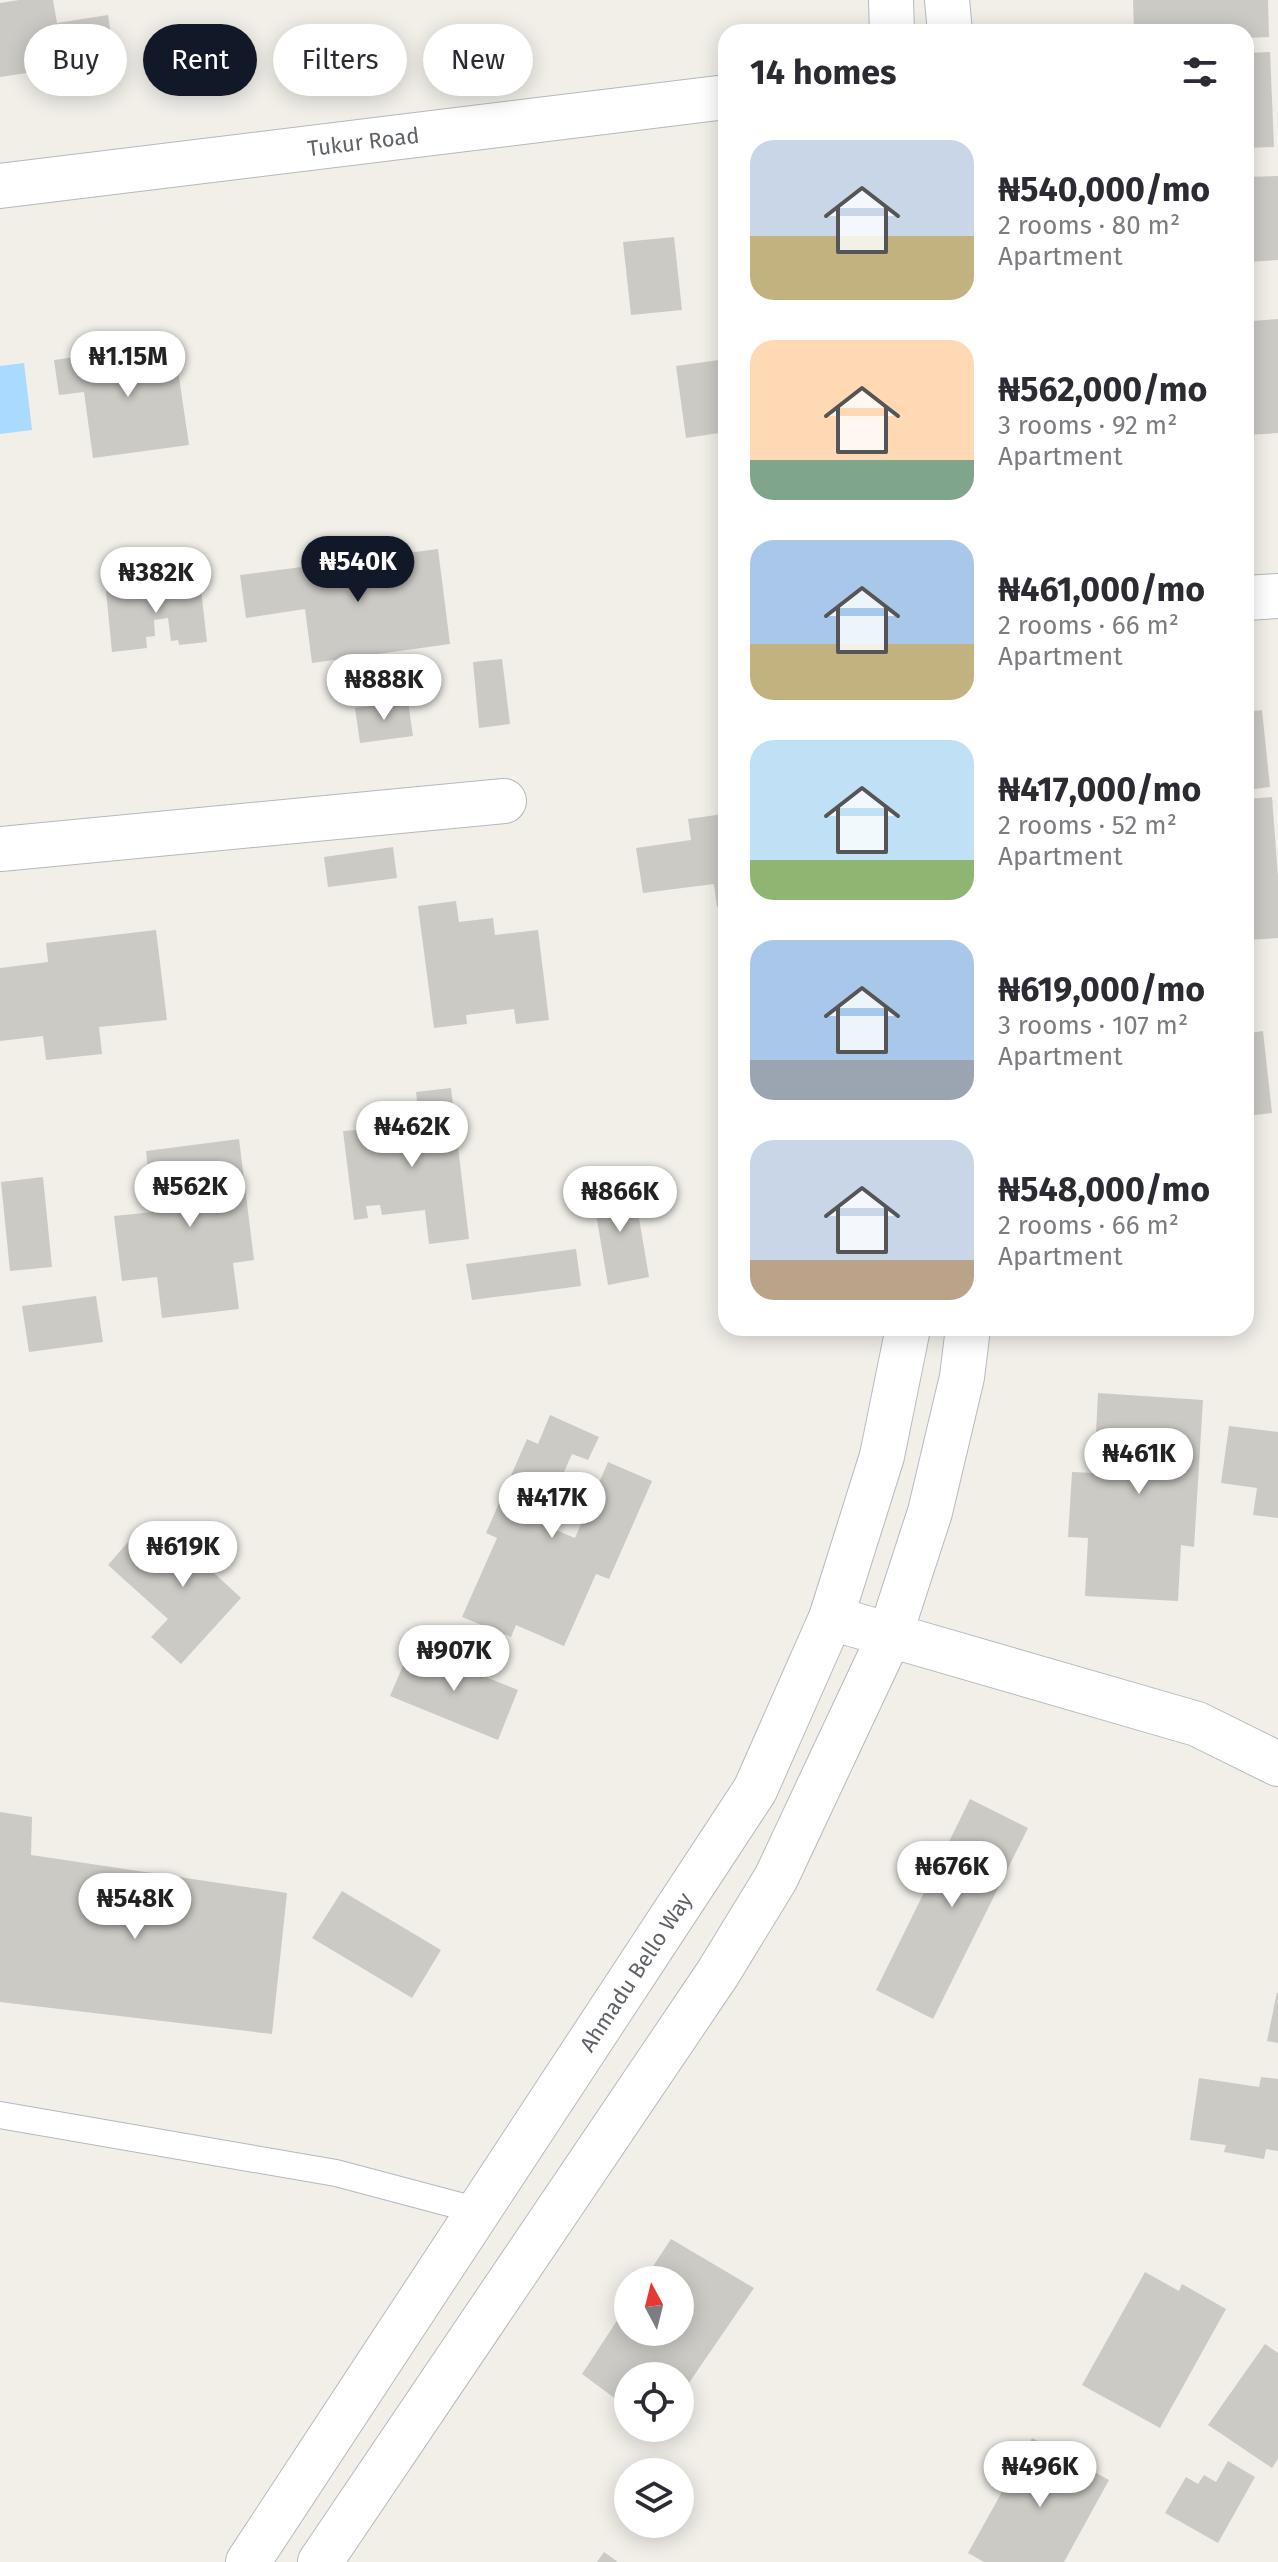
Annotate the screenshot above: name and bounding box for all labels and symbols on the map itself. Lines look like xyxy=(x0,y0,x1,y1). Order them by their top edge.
street label: Tukur Road xyxy=(306,121,421,162)
pin: ₦1.15M xyxy=(63,331,193,399)
pin: ₦540K xyxy=(302,536,414,604)
pin: ₦382K xyxy=(100,547,212,615)
pin: ₦888K xyxy=(328,654,440,722)
pin: ₦462K xyxy=(356,1101,468,1169)
pin: ₦562K xyxy=(134,1161,246,1229)
pin: ₦866K xyxy=(564,1166,676,1234)
pin: ₦461K xyxy=(1083,1428,1195,1496)
pin: ₦417K xyxy=(496,1472,608,1540)
pin: ₦619K xyxy=(127,1521,239,1589)
pin: ₦907K xyxy=(398,1625,510,1693)
pin: ₦676K xyxy=(896,1841,1008,1909)
pin: ₦548K xyxy=(79,1873,191,1941)
street label: Ahmadu Bello Way xyxy=(573,1887,698,2057)
north arrow xyxy=(614,2266,694,2346)
pin: ₦496K xyxy=(984,2441,1096,2509)

